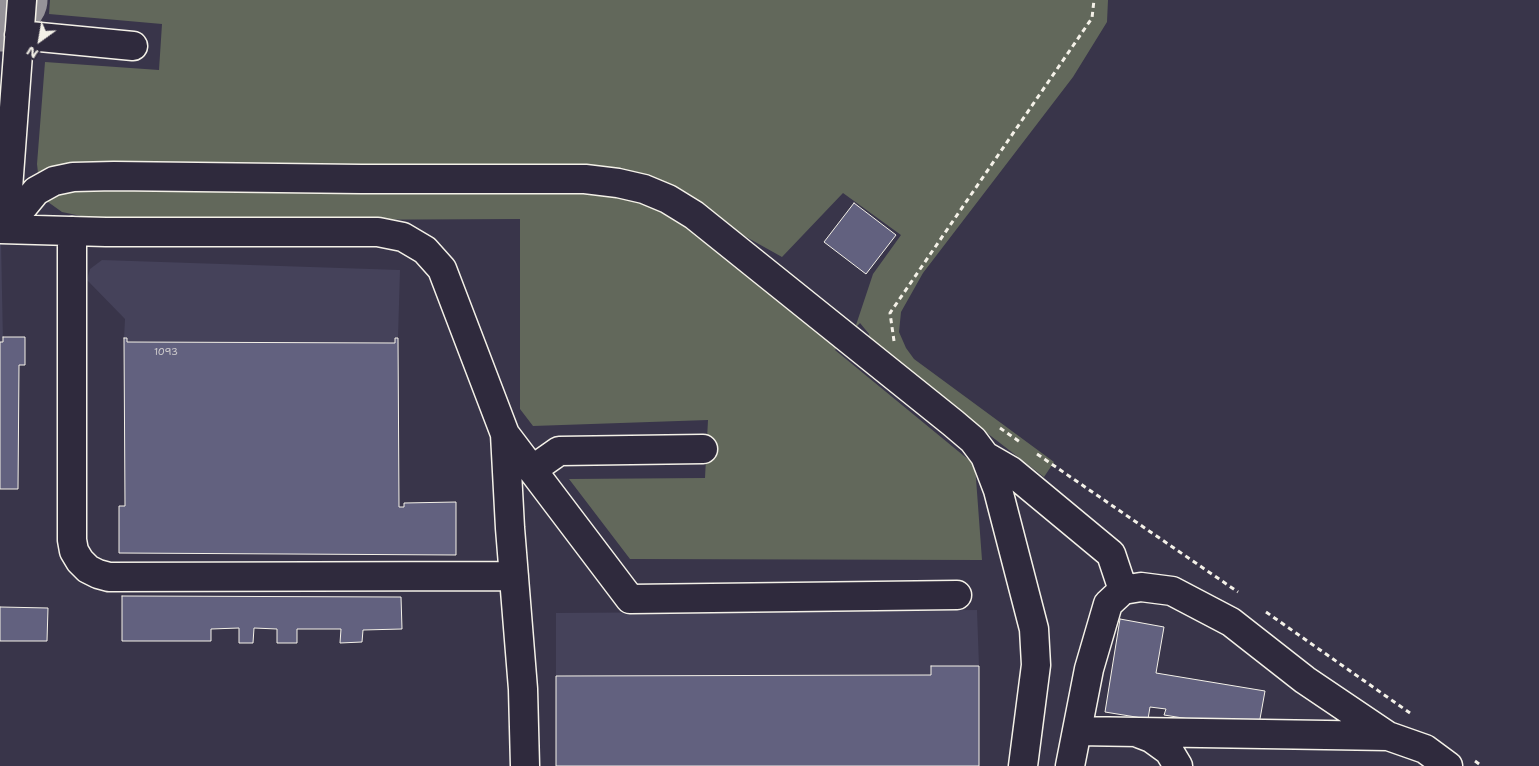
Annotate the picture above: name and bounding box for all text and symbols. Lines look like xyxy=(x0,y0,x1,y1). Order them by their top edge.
north arrow xyxy=(15,15,65,65)
text: N xyxy=(23,42,42,63)
house number: 1093 xyxy=(154,346,178,358)

